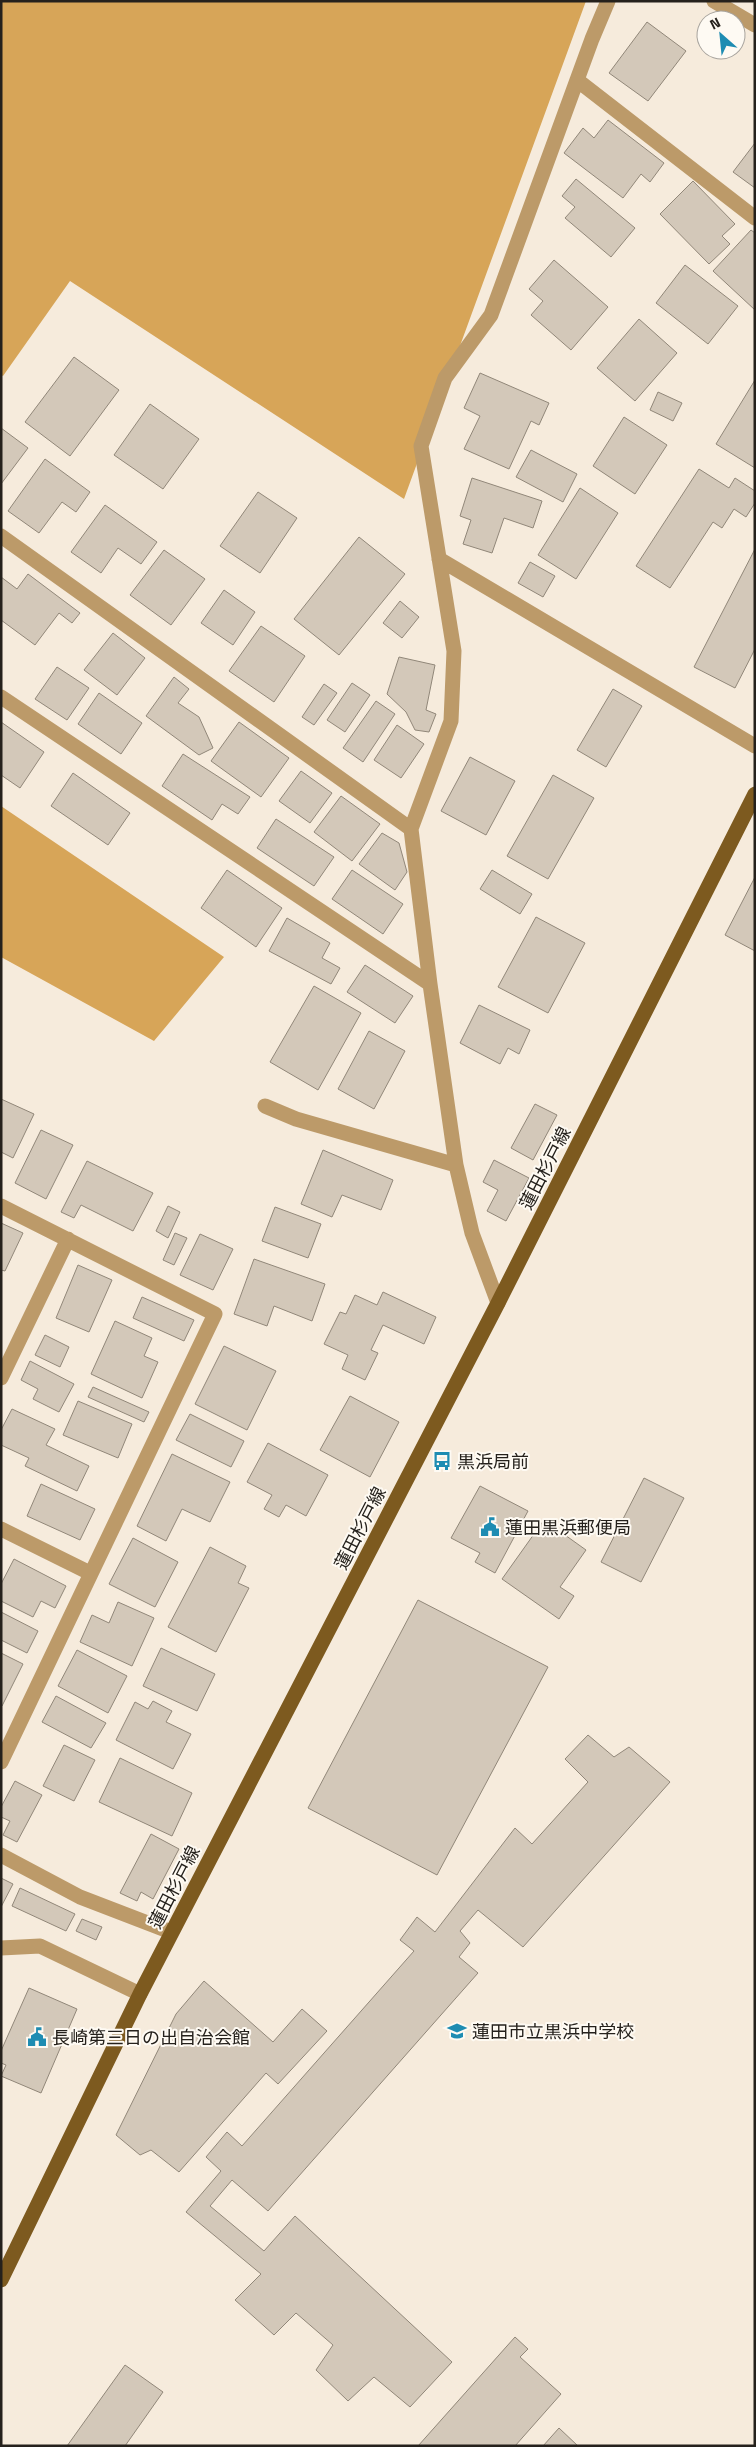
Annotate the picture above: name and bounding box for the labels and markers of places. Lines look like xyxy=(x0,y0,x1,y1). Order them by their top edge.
place label: 黒浜局前 xyxy=(457,1448,529,1475)
bus stop icon: 黒浜局前 xyxy=(431,1450,453,1472)
place label: 蓮田黒浜郵便局 xyxy=(505,1514,631,1541)
public building icon: 蓮田黒浜郵便局 xyxy=(479,1516,501,1538)
place label: 蓮田市立黒浜中学校 xyxy=(472,2018,634,2045)
school or university icon: 蓮田市立黒浜中学校 xyxy=(446,2020,468,2042)
place label: 長崎第三日の出自治会館 xyxy=(52,2024,250,2051)
public building icon: 長崎第三日の出自治会館 xyxy=(26,2026,48,2048)

